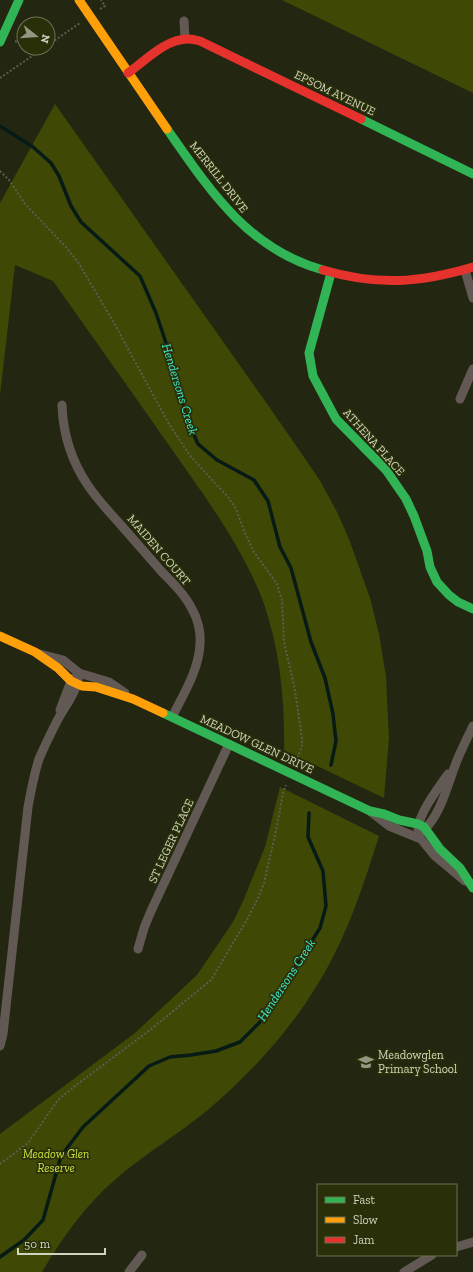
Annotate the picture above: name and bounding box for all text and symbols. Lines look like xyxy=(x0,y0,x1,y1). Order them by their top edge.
north arrow xyxy=(16,16,56,56)
text: N xyxy=(37,33,53,45)
street label: EPSOM AVENUE xyxy=(292,67,378,119)
street label: MERRILL DRIVE xyxy=(187,139,251,215)
water label: Hendersons Creek xyxy=(159,341,201,437)
street label: ATHENA PLACE xyxy=(340,406,408,478)
street label: MAIDEN COURT xyxy=(125,512,194,589)
street label: MEADOW GLEN DRIVE xyxy=(198,711,316,777)
street label: ST LEGER PLACE xyxy=(145,797,197,885)
water label: Hendersons Creek xyxy=(254,936,318,1024)
place label: Meadowglen Primary School xyxy=(378,1048,457,1076)
school or university icon: Meadowglen Primary School xyxy=(357,1053,375,1071)
park label: Meadow Glen Reserve xyxy=(23,1147,89,1175)
legend xyxy=(317,1184,457,1256)
text: Fast xyxy=(353,1193,376,1207)
text: Slow xyxy=(353,1213,379,1227)
scale bar xyxy=(18,1230,105,1256)
text: Jam xyxy=(353,1233,375,1247)
text: 50 m xyxy=(24,1237,51,1251)

